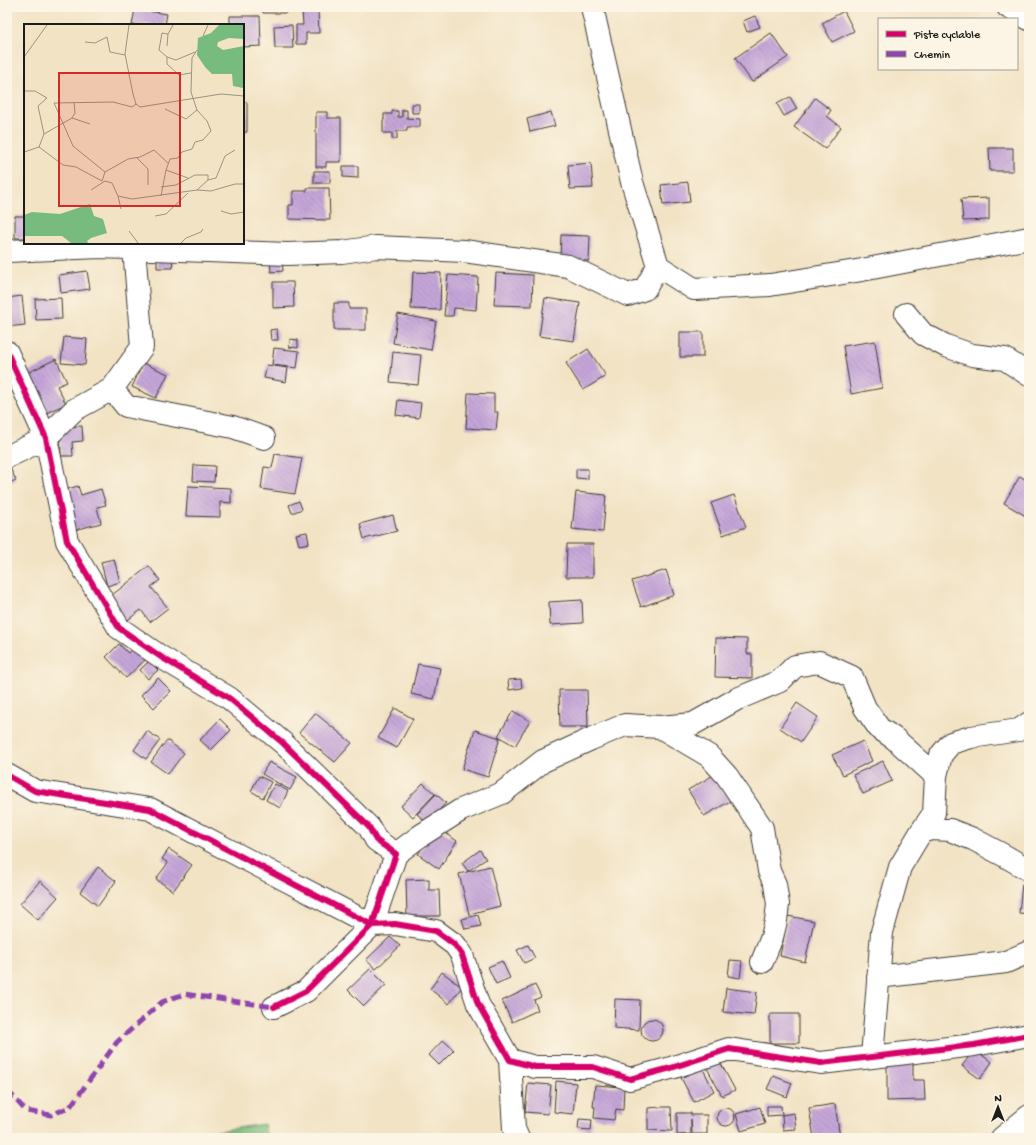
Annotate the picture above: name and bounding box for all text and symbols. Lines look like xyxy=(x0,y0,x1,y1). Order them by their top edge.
legend xyxy=(878,18,1018,70)
inset map xyxy=(24,24,244,244)
text: Piste cyclable xyxy=(913,29,981,43)
text: Chemin xyxy=(914,49,950,63)
north arrow xyxy=(978,1087,1018,1127)
text: N xyxy=(994,1093,1002,1105)

